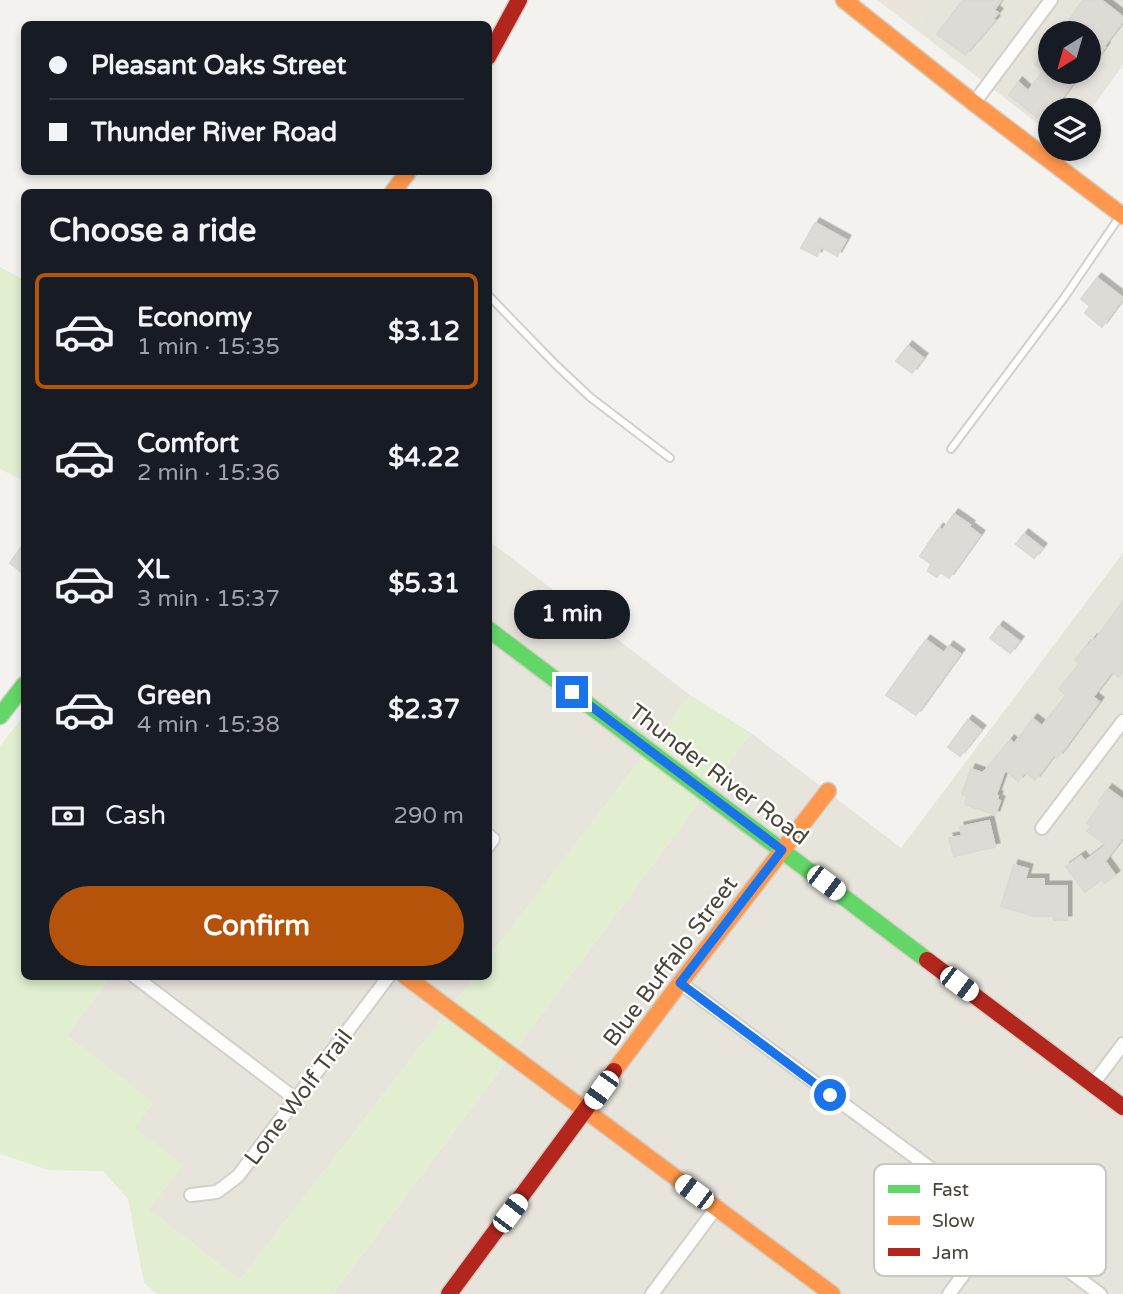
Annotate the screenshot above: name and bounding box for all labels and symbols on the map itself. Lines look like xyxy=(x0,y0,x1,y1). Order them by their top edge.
north arrow xyxy=(1038,21,1101,84)
callout: 1 min xyxy=(514,590,630,640)
route end xyxy=(556,676,588,708)
street label: Thunder River Road xyxy=(623,698,814,852)
car xyxy=(803,862,850,904)
street label: Blue Buffalo Street xyxy=(598,871,744,1052)
car xyxy=(936,963,983,1005)
street label: Lone Wolf Trail xyxy=(239,1024,359,1171)
car xyxy=(581,1067,622,1113)
route start xyxy=(814,1079,846,1111)
legend xyxy=(874,1164,1106,1276)
car xyxy=(671,1171,718,1213)
text: Fast xyxy=(932,1179,969,1201)
car xyxy=(489,1190,532,1236)
text: Slow xyxy=(932,1210,975,1232)
text: Jam xyxy=(932,1242,969,1264)

